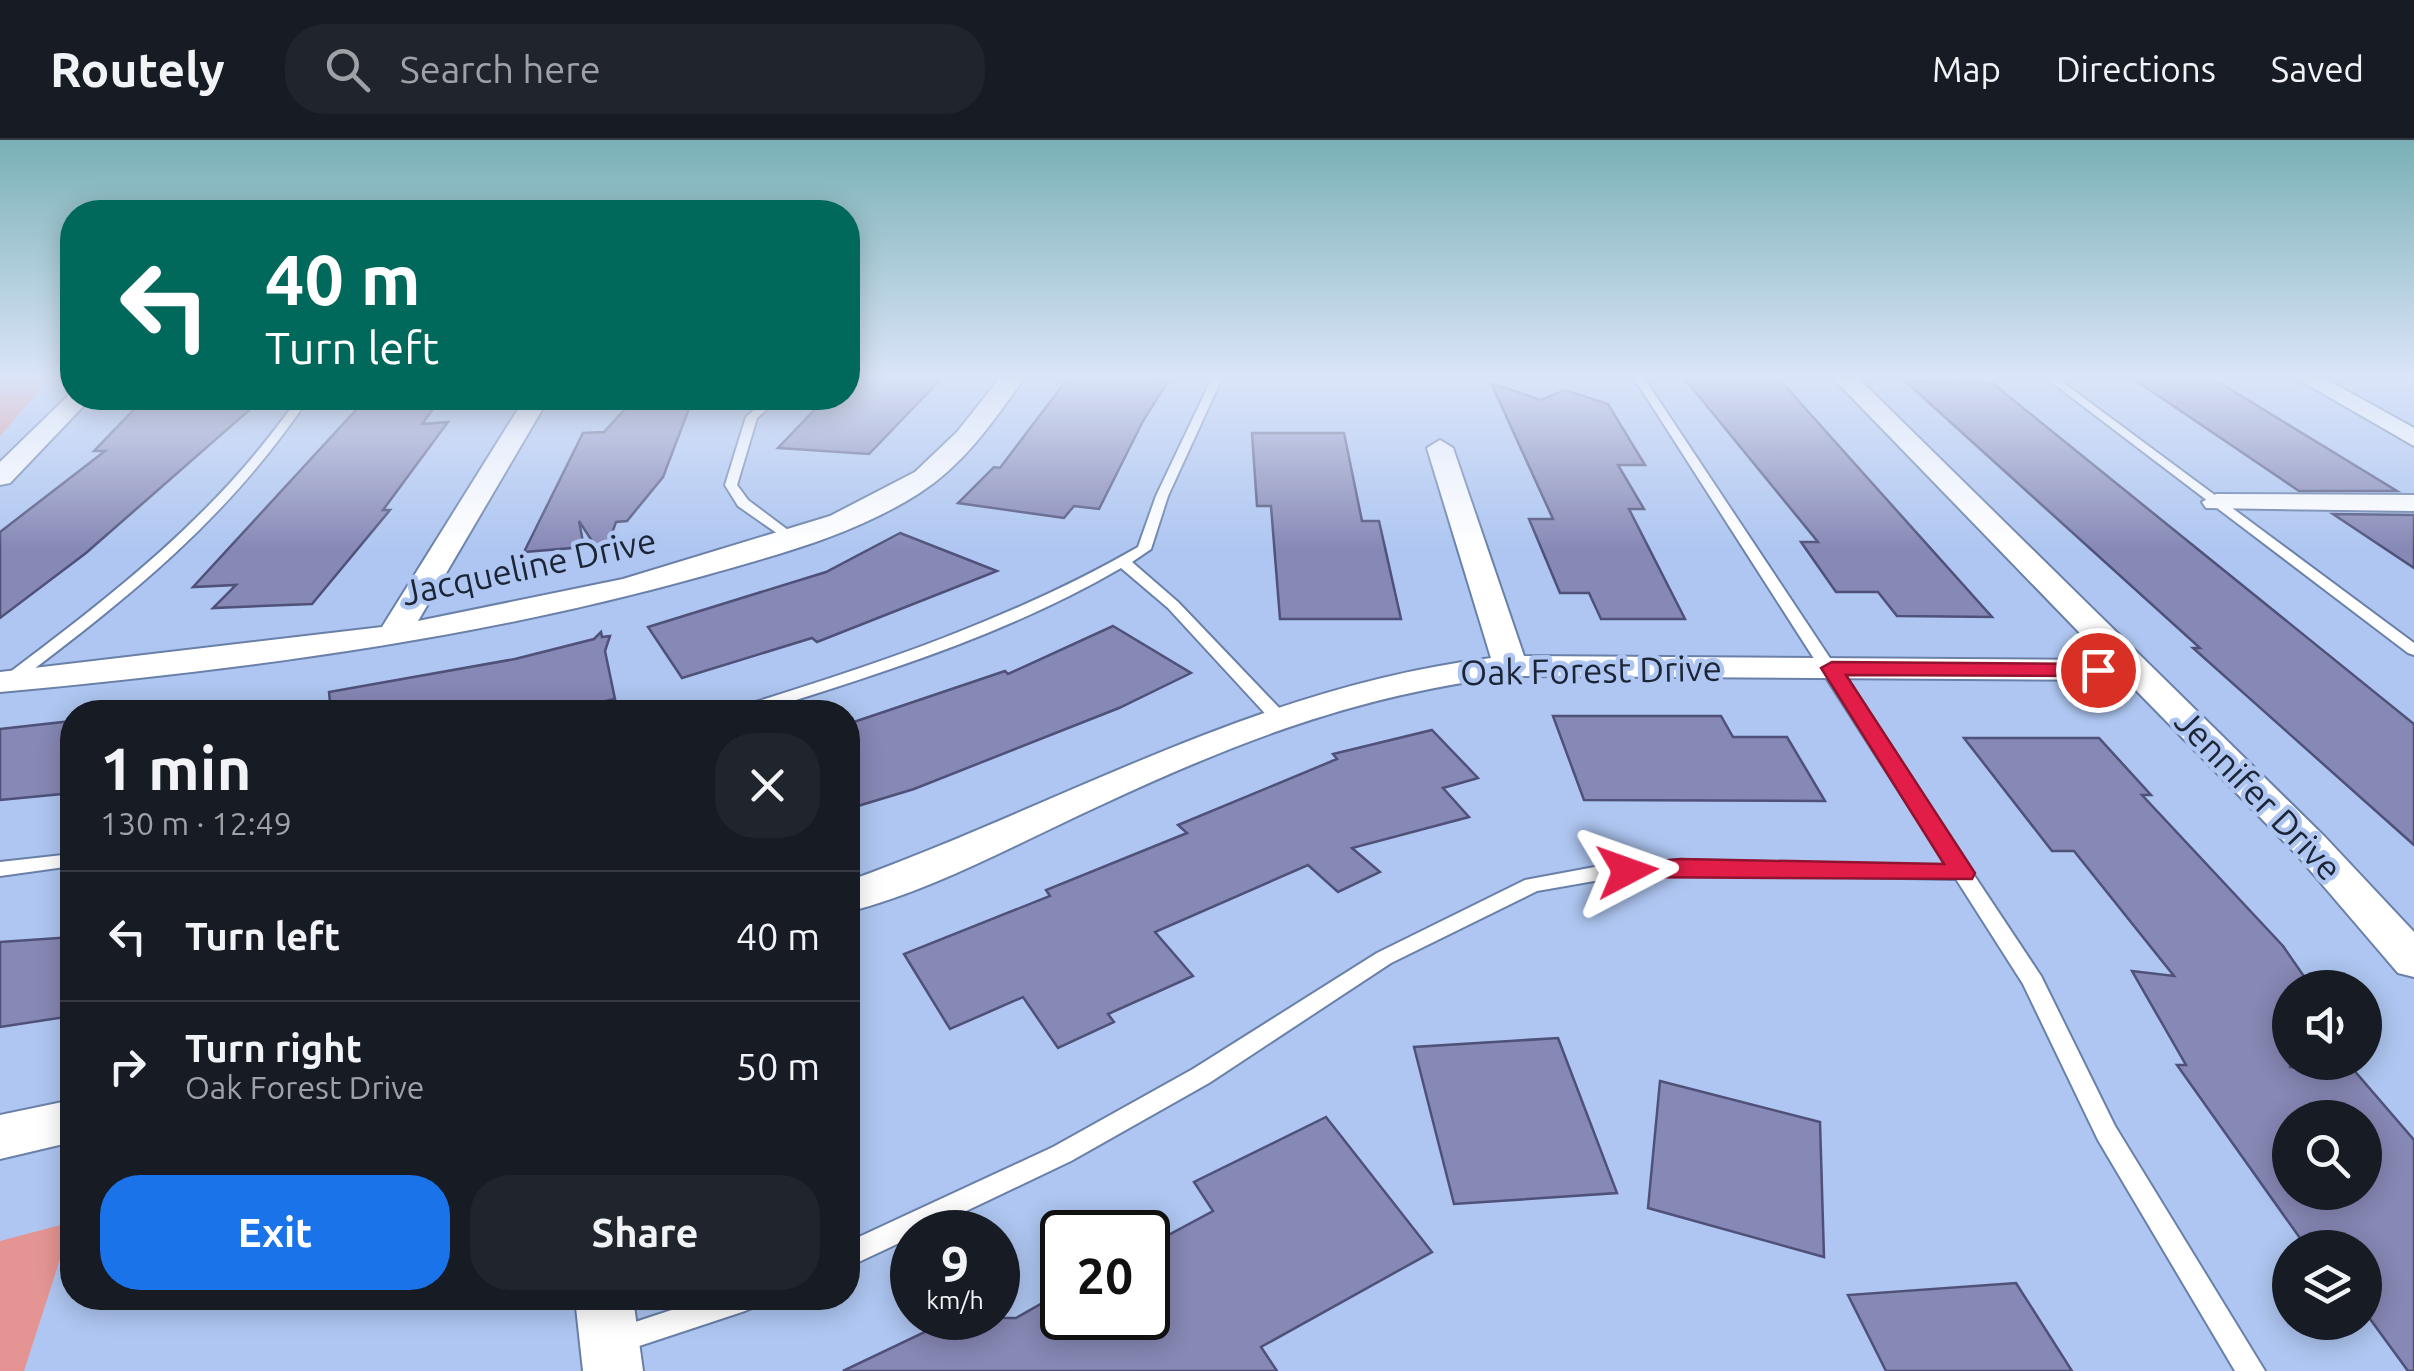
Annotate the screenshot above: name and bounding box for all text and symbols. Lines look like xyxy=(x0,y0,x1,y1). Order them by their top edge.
search box xyxy=(285,24,985,114)
text: Routely xyxy=(50,42,225,96)
icon: search xyxy=(320,42,375,97)
text: Search here xyxy=(400,48,601,90)
text: Map xyxy=(1932,49,2001,89)
text: Directions xyxy=(2056,49,2216,89)
text: Saved xyxy=(2271,49,2364,89)
icon: left xyxy=(100,240,230,370)
text: 40 m xyxy=(265,240,421,318)
text: Turn left xyxy=(265,322,439,373)
street label: Jacqueline Drive xyxy=(398,520,660,612)
pin xyxy=(2056,628,2141,713)
icon: arrive xyxy=(2071,643,2126,698)
street label: Oak Forest Drive xyxy=(1460,648,1722,692)
street label: Jennifer Drive xyxy=(2167,701,2350,888)
button: close xyxy=(715,733,820,838)
text: 1 min xyxy=(100,734,252,801)
text: 130 m · 12:49 xyxy=(100,805,292,841)
position arrow xyxy=(1575,819,1679,923)
icon: left xyxy=(100,909,155,964)
text: Turn left xyxy=(185,915,340,957)
text: 40 m xyxy=(736,915,820,957)
map controls xyxy=(2272,970,2382,1340)
button: sound xyxy=(2272,970,2382,1080)
text: Turn right xyxy=(185,1027,362,1069)
icon: right xyxy=(100,1039,155,1094)
text: 50 m xyxy=(736,1045,820,1087)
text: Oak Forest Drive xyxy=(185,1069,425,1105)
button: search xyxy=(2272,1100,2382,1210)
button: Exit xyxy=(100,1175,450,1290)
button: Share xyxy=(470,1175,820,1290)
speed limit sign: 20 xyxy=(1040,1210,1170,1340)
button: layers xyxy=(2272,1230,2382,1340)
text: 9 xyxy=(941,1235,969,1291)
text: km/h xyxy=(926,1286,984,1314)

